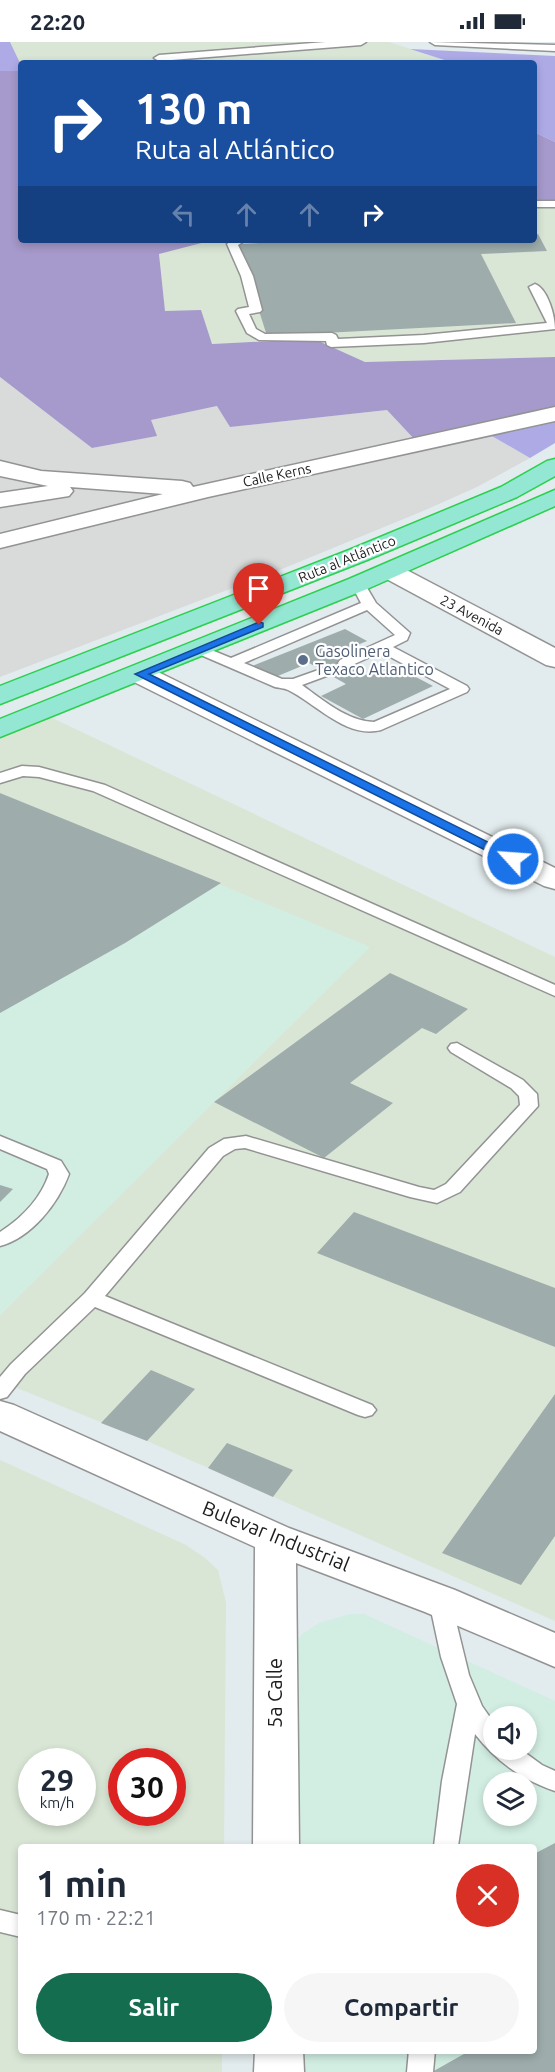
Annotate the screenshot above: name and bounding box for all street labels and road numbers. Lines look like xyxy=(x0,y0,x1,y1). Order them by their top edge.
street label: Calle Kerns xyxy=(241,460,313,490)
street label: Ruta al Atlántico xyxy=(296,532,398,586)
street label: 23 Avenida xyxy=(438,592,506,638)
street label: Bulevar Industrial xyxy=(199,1496,353,1576)
street label: 5a Calle xyxy=(263,1658,286,1728)

